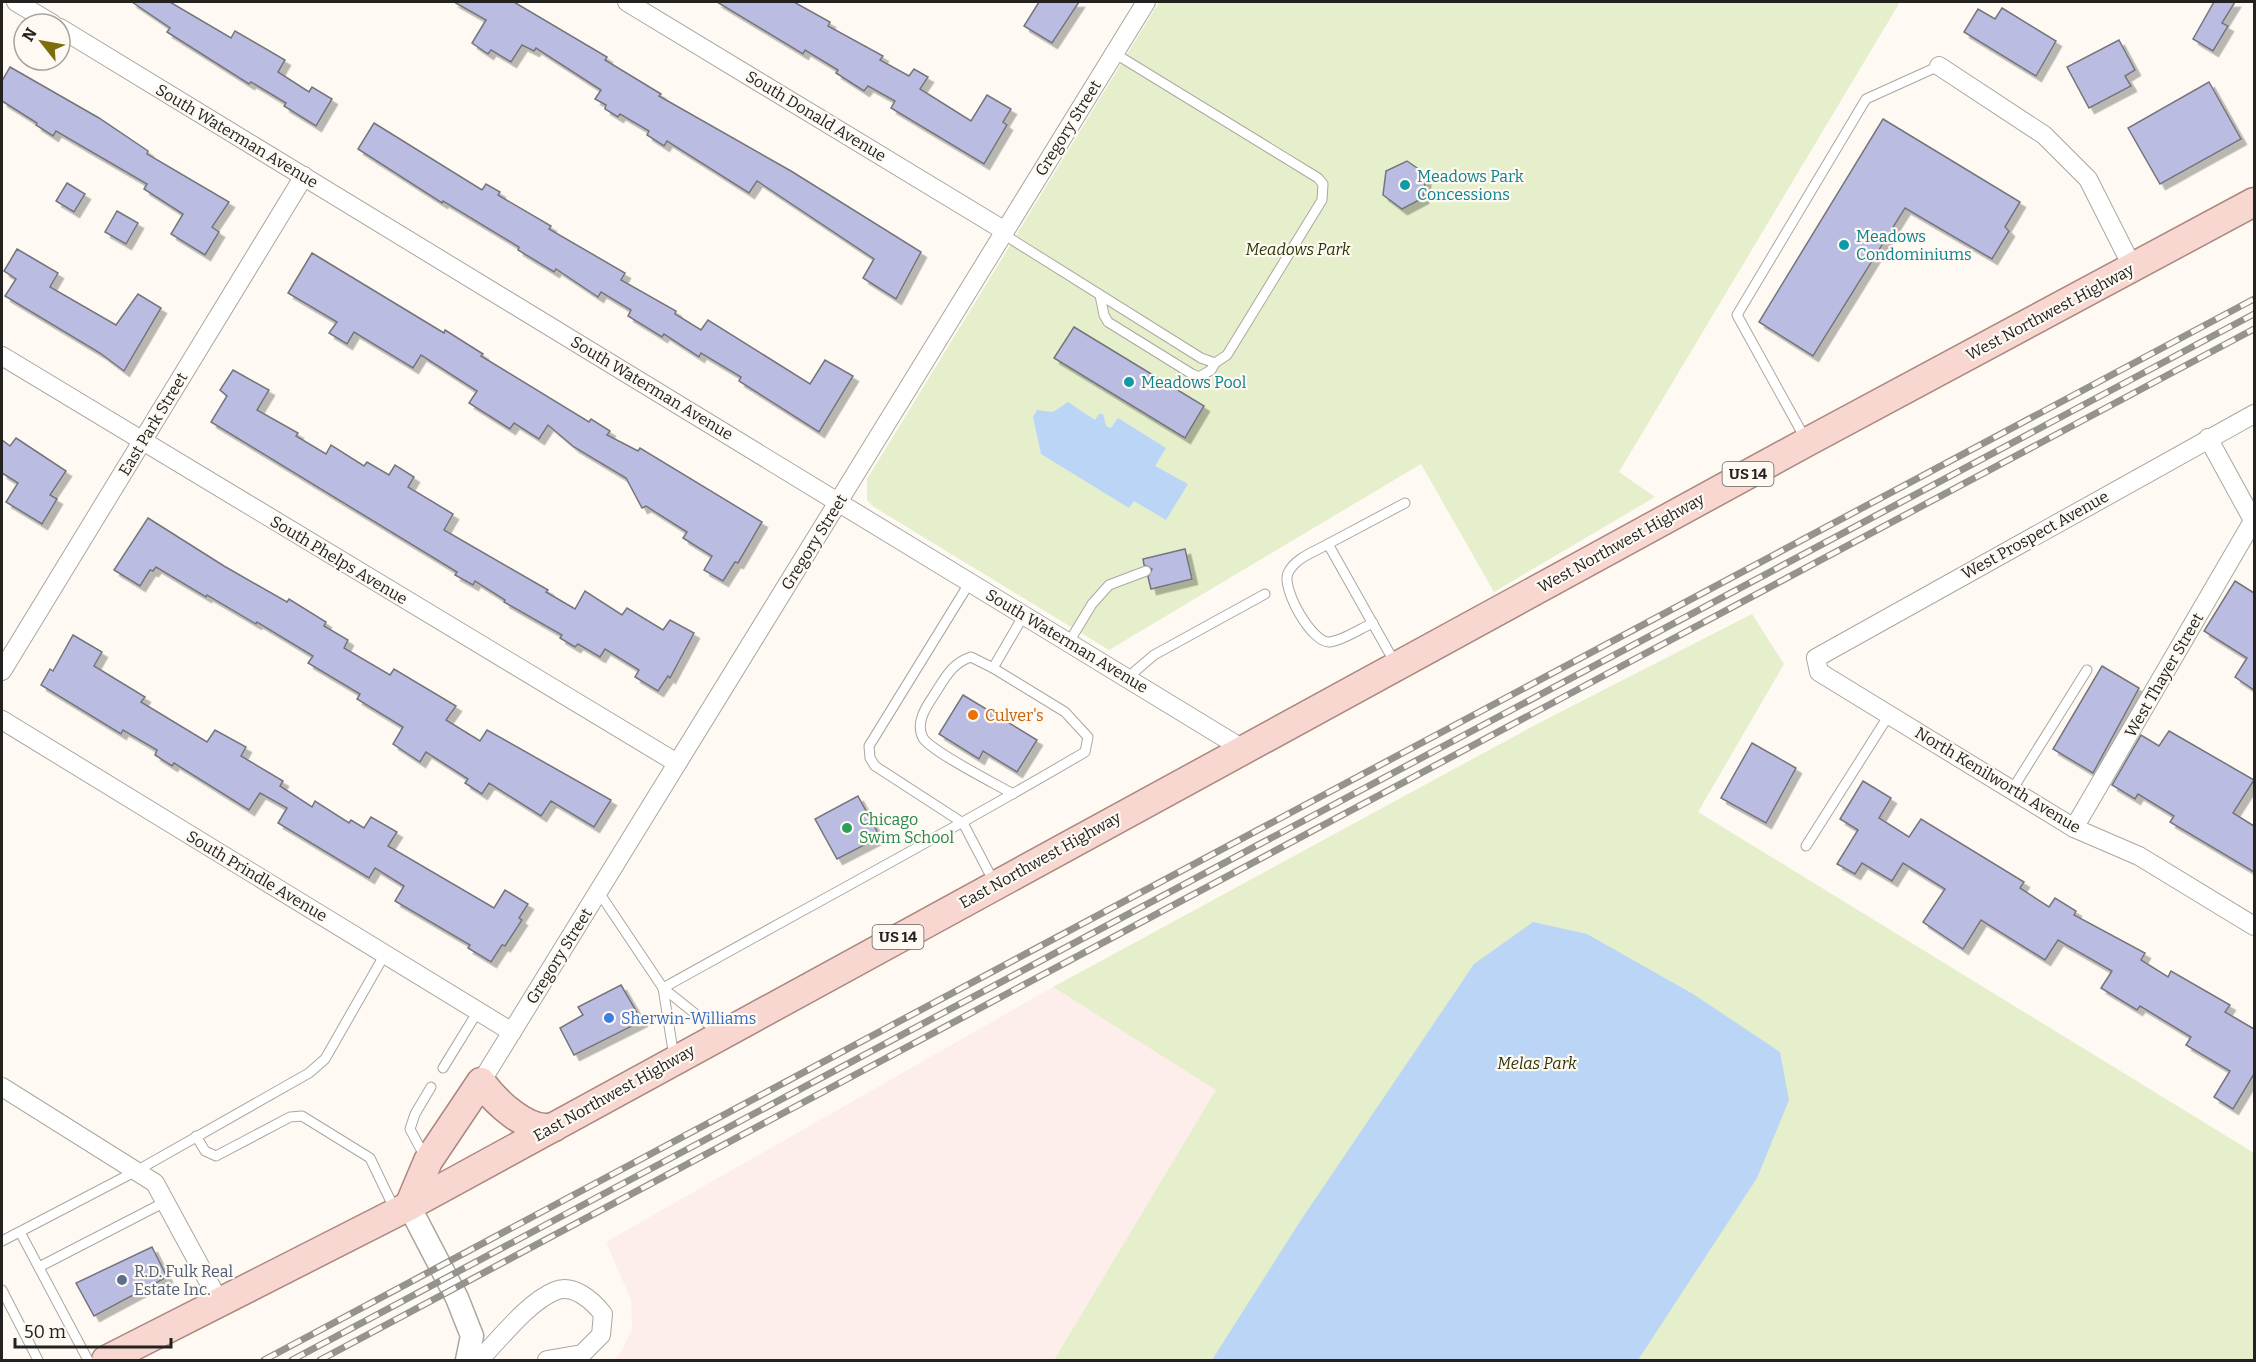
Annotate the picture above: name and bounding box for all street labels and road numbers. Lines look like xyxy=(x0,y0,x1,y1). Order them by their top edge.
street label: South Donald Avenue xyxy=(742,67,890,165)
street label: Gregory Street xyxy=(1031,76,1105,179)
street label: South Waterman Avenue xyxy=(152,80,322,192)
street label: West Northwest Highway xyxy=(1963,259,2138,364)
street label: South Waterman Avenue xyxy=(567,332,737,444)
street label: East Park Street xyxy=(115,369,191,479)
road number: US 14 xyxy=(1722,462,1774,486)
street label: West Prospect Avenue xyxy=(1958,487,2112,583)
street label: West Northwest Highway xyxy=(1534,489,1708,597)
street label: Gregory Street xyxy=(777,490,851,593)
street label: South Phelps Avenue xyxy=(267,512,411,608)
street label: South Waterman Avenue xyxy=(982,585,1152,697)
street label: West Thayer Street xyxy=(2121,609,2207,741)
street label: North Kenilworth Avenue xyxy=(1912,723,2084,837)
street label: East Northwest Highway xyxy=(956,807,1125,912)
street label: South Prindle Avenue xyxy=(183,826,331,926)
street label: Gregory Street xyxy=(522,904,596,1007)
road number: US 14 xyxy=(872,925,924,949)
street label: East Northwest Highway xyxy=(530,1040,699,1145)

